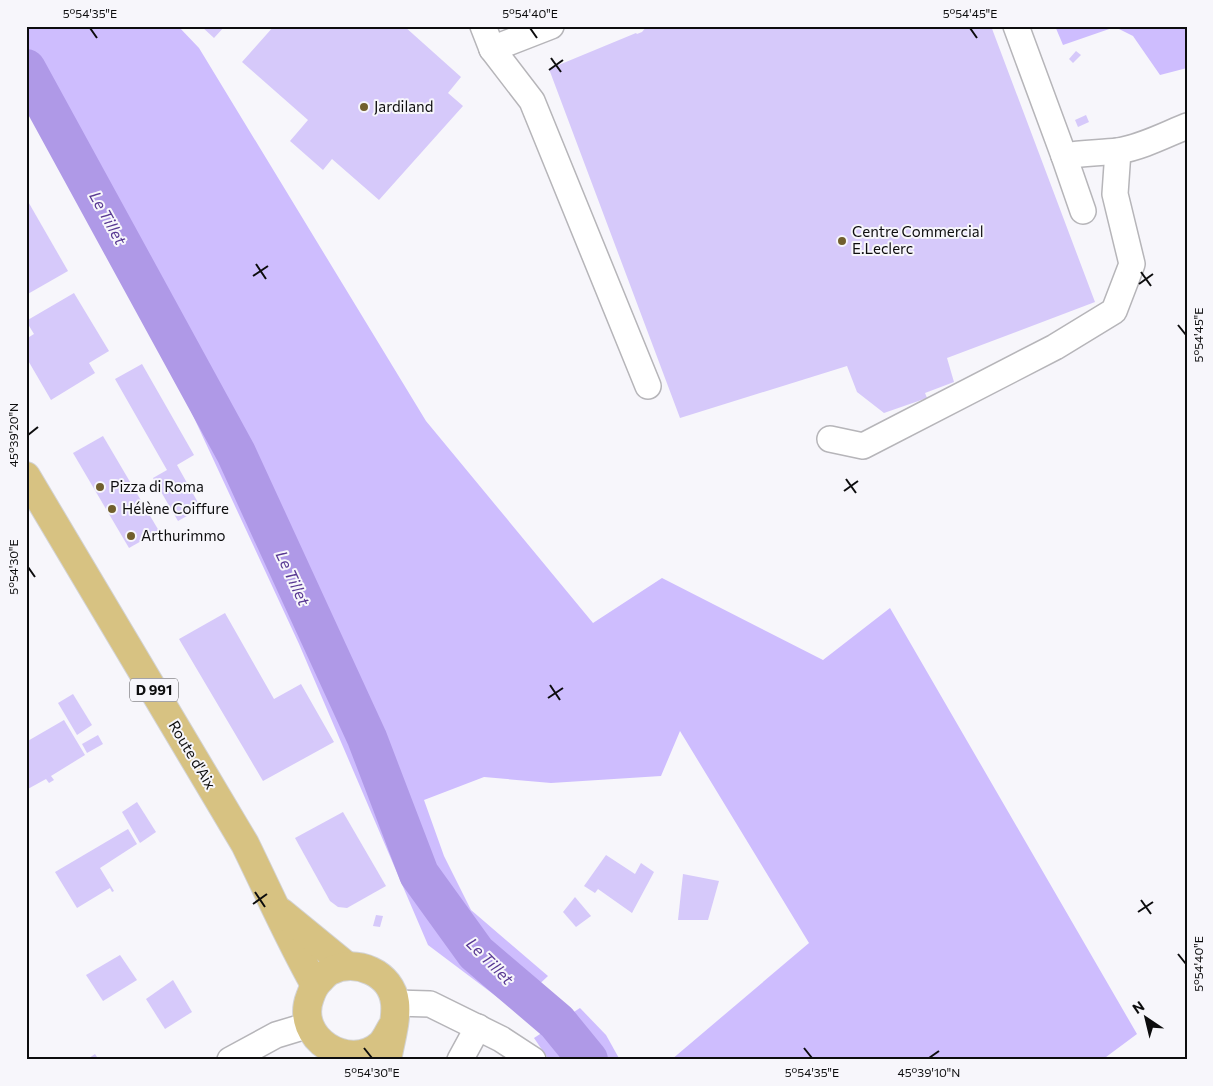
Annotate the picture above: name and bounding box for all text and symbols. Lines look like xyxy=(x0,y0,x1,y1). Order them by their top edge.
text: 5°54'35"E xyxy=(63,6,117,20)
text: 5°54'40"E xyxy=(502,6,558,20)
text: 5°54'45"E xyxy=(943,6,997,20)
place label: Jardiland xyxy=(374,97,433,115)
marker: Jardiland xyxy=(358,101,370,113)
water label: Le Tillet xyxy=(86,188,131,248)
place label: Centre Commercial E.Leclerc xyxy=(852,222,983,257)
marker: Centre Commercial E.Leclerc xyxy=(836,235,848,247)
text: 5°54'45"E xyxy=(1191,308,1205,362)
text: 45°39'20"N xyxy=(6,403,20,467)
place label: Pizza di Roma xyxy=(110,477,204,495)
marker: Pizza di Roma xyxy=(94,481,106,493)
place label: Hélène Coiffure xyxy=(122,499,229,517)
marker: Hélène Coiffure xyxy=(106,503,118,515)
place label: Arthurimmo xyxy=(141,526,225,544)
marker: Arthurimmo xyxy=(125,530,137,542)
text: 5°54'30"E xyxy=(6,539,20,595)
water label: Le Tillet xyxy=(273,547,315,609)
road number: D 991 xyxy=(130,678,178,702)
street label: Route d'Aix xyxy=(165,717,220,792)
water label: Le Tillet xyxy=(463,933,518,988)
text: 5°54'40"E xyxy=(1191,936,1205,992)
north arrow xyxy=(1120,994,1170,1044)
text: N xyxy=(1129,997,1147,1017)
text: 5°54'30"E xyxy=(344,1065,400,1079)
text: 5°54'35"E xyxy=(785,1065,839,1079)
text: 45°39'10"N xyxy=(898,1065,960,1079)

